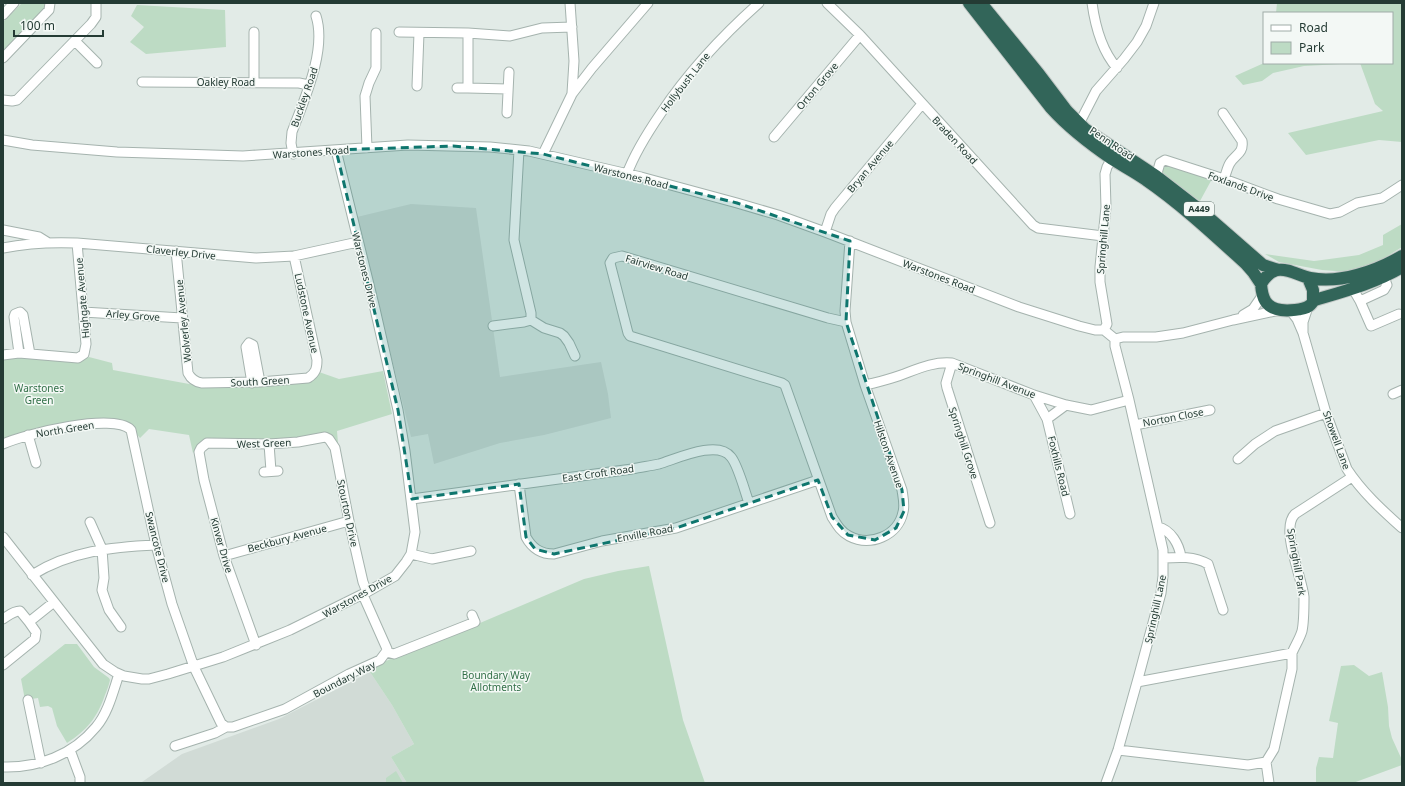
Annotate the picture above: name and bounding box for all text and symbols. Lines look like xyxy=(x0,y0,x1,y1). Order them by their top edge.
scale bar xyxy=(14,12,103,38)
legend xyxy=(1263,12,1393,64)
text: 100 m xyxy=(20,17,55,34)
text: Road xyxy=(1299,19,1328,36)
text: Park xyxy=(1299,39,1325,56)
street label: Hollybush Lane xyxy=(657,49,713,115)
street label: Orton Grove xyxy=(793,59,841,113)
street label: Buckley Road xyxy=(287,65,321,129)
street label: Oakley Road xyxy=(197,75,255,89)
street label: Braden Road xyxy=(929,113,981,167)
street label: Penn Road xyxy=(1087,123,1137,163)
street label: Bryan Avenue xyxy=(844,136,897,195)
street label: Warstones Road xyxy=(272,142,350,162)
street label: Warstones Road xyxy=(592,160,670,192)
street label: Foxlands Drive xyxy=(1206,168,1276,204)
road number: A449 xyxy=(1184,202,1214,216)
street label: Springhill Lane xyxy=(1093,203,1113,274)
street label: Warstones Drive xyxy=(349,231,381,310)
street label: Claverley Drive xyxy=(146,241,217,263)
street label: Fairview Road xyxy=(624,251,690,283)
street label: Warstones Road xyxy=(901,256,977,296)
street label: Highgate Avenue xyxy=(71,257,93,339)
street label: Ludstone Avenue xyxy=(292,272,322,355)
street label: Wolverley Avenue xyxy=(172,278,194,363)
street label: Arley Grove xyxy=(106,306,161,324)
street label: Springhill Avenue xyxy=(956,359,1038,401)
street label: South Green xyxy=(230,372,290,390)
park label: Warstones Green xyxy=(14,381,64,407)
street label: Norton Close xyxy=(1141,404,1205,430)
street label: Springhill Grove xyxy=(946,405,982,481)
street label: Showell Lane xyxy=(1320,409,1354,472)
street label: North Green xyxy=(35,417,95,441)
street label: Hilston Avenue xyxy=(871,418,907,490)
street label: Foxhills Road xyxy=(1045,434,1073,498)
street label: West Green xyxy=(237,435,291,451)
street label: East Croft Road xyxy=(561,461,635,485)
street label: Stourton Drive xyxy=(334,478,362,548)
street label: Swancote Drive xyxy=(142,510,174,584)
street label: Kinver Drive xyxy=(207,516,237,575)
street label: Beckbury Avenue xyxy=(246,521,329,555)
street label: Enville Road xyxy=(616,521,674,545)
street label: Springhill Park xyxy=(1284,527,1310,598)
street label: Warstones Drive xyxy=(320,571,394,621)
street label: Springhill Lane xyxy=(1141,573,1169,645)
street label: Boundary Way xyxy=(310,657,378,701)
park label: Boundary Way Allotments xyxy=(462,668,531,694)

